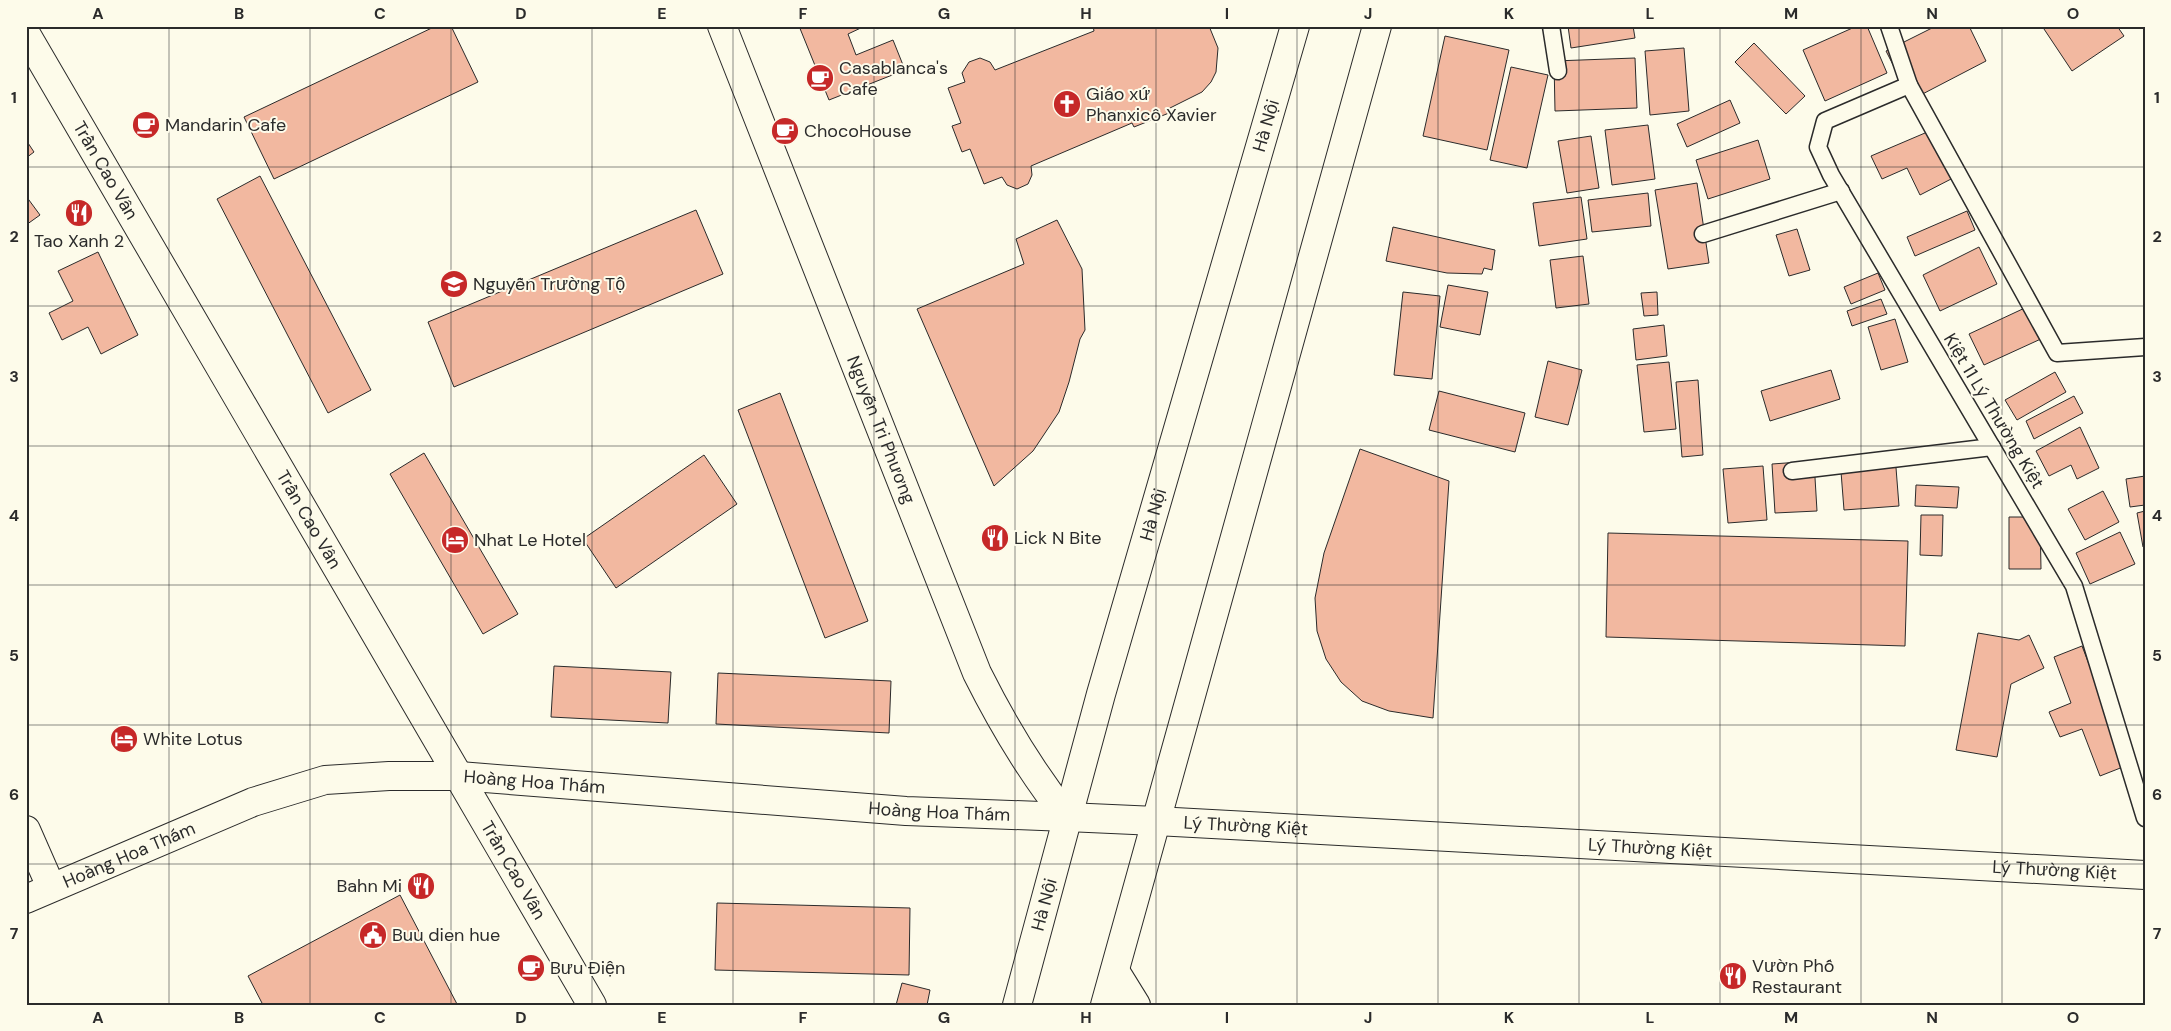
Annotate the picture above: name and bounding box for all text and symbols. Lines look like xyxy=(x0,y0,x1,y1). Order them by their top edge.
text: A xyxy=(92,3,104,24)
text: B xyxy=(234,3,244,24)
text: C xyxy=(374,3,386,24)
text: D xyxy=(515,3,527,24)
text: E xyxy=(657,3,667,24)
text: F xyxy=(799,3,808,24)
text: G xyxy=(938,3,950,24)
text: H xyxy=(1080,3,1092,24)
text: I xyxy=(1225,3,1229,24)
text: J xyxy=(1364,3,1372,24)
text: K xyxy=(1504,3,1515,24)
text: L xyxy=(1646,3,1655,24)
text: M xyxy=(1784,3,1798,24)
text: N xyxy=(1926,3,1938,24)
text: O xyxy=(2067,3,2079,24)
place label: Casablanca's Cafe xyxy=(839,56,948,101)
cafe icon: Casablanca's Cafe xyxy=(805,63,835,93)
place label: Giáo xứ Phanxicô Xavier xyxy=(1086,82,1217,127)
text: 1 xyxy=(11,87,17,108)
text: 1 xyxy=(2154,87,2160,108)
church icon: Giáo xứ Phanxicô Xavier xyxy=(1052,89,1082,119)
street label: Hà Nội xyxy=(1247,97,1285,155)
cafe icon: Mandarin Cafe xyxy=(131,110,161,140)
place label: Mandarin Cafe xyxy=(165,113,286,137)
cafe icon: ChocoHouse xyxy=(770,116,800,146)
street label: Trần Cao Vân xyxy=(67,117,144,224)
place label: ChocoHouse xyxy=(804,119,911,143)
restaurant icon: Tao Xanh 2 xyxy=(64,198,94,228)
text: 2 xyxy=(9,226,19,247)
text: 2 xyxy=(2152,226,2162,247)
place label: Tao Xanh 2 xyxy=(34,229,124,253)
school or university icon: Nguyễn Trường Tộ xyxy=(439,269,469,299)
place label: Nguyễn Trường Tộ xyxy=(473,272,625,296)
street label: Kiệt 11 Lý Thường Kiệt xyxy=(1938,329,2050,493)
street label: Nguyễn Tri Phương xyxy=(841,352,921,507)
text: 3 xyxy=(9,366,19,387)
text: 3 xyxy=(2152,366,2162,387)
street label: Trần Cao Vân xyxy=(271,466,347,573)
street label: Hà Nội xyxy=(1134,485,1172,544)
text: 4 xyxy=(9,505,19,526)
text: 4 xyxy=(2152,505,2162,526)
restaurant icon: Lick N Bite xyxy=(980,523,1010,553)
hotel icon: Nhat Le Hotel xyxy=(440,525,470,555)
place label: Lick N Bite xyxy=(1014,526,1101,550)
place label: Nhat Le Hotel xyxy=(474,528,586,552)
text: 5 xyxy=(9,645,19,666)
text: 5 xyxy=(2152,645,2162,666)
hotel icon: White Lotus xyxy=(109,724,139,754)
place label: White Lotus xyxy=(143,727,243,751)
street label: Hoàng Hoa Thám xyxy=(463,764,606,799)
text: 6 xyxy=(9,784,19,805)
text: 6 xyxy=(2152,784,2162,805)
street label: Hoàng Hoa Thám xyxy=(868,796,1011,827)
street label: Lý Thường Kiệt xyxy=(1183,811,1309,841)
street label: Hoàng Hoa Thám xyxy=(59,816,199,894)
street label: Trần Cao Vân xyxy=(475,817,552,924)
street label: Lý Thường Kiệt xyxy=(1587,833,1713,863)
street label: Lý Thường Kiệt xyxy=(1992,855,2118,885)
restaurant icon: Bahn Mi xyxy=(406,871,436,901)
place label: Bahn Mi xyxy=(336,874,402,898)
street label: Hà Nội xyxy=(1026,876,1063,934)
public building icon: Buu dien hue xyxy=(358,920,388,950)
text: 7 xyxy=(10,923,19,944)
place label: Buu dien hue xyxy=(392,923,500,947)
text: 7 xyxy=(2153,923,2162,944)
cafe icon: Bưu Điện xyxy=(516,953,546,983)
place label: Vườn Phố Restaurant xyxy=(1752,954,1842,999)
place label: Bưu Điện xyxy=(550,956,625,980)
restaurant icon: Vườn Phố Restaurant xyxy=(1718,961,1748,991)
text: A xyxy=(92,1007,104,1028)
text: B xyxy=(234,1007,244,1028)
text: C xyxy=(374,1007,386,1028)
text: D xyxy=(515,1007,527,1028)
text: E xyxy=(657,1007,667,1028)
text: F xyxy=(799,1007,808,1028)
text: G xyxy=(938,1007,950,1028)
text: H xyxy=(1080,1007,1092,1028)
text: I xyxy=(1225,1007,1229,1028)
text: J xyxy=(1364,1007,1372,1028)
text: K xyxy=(1504,1007,1515,1028)
text: L xyxy=(1646,1007,1655,1028)
text: M xyxy=(1784,1007,1798,1028)
text: N xyxy=(1926,1007,1938,1028)
text: O xyxy=(2067,1007,2079,1028)

